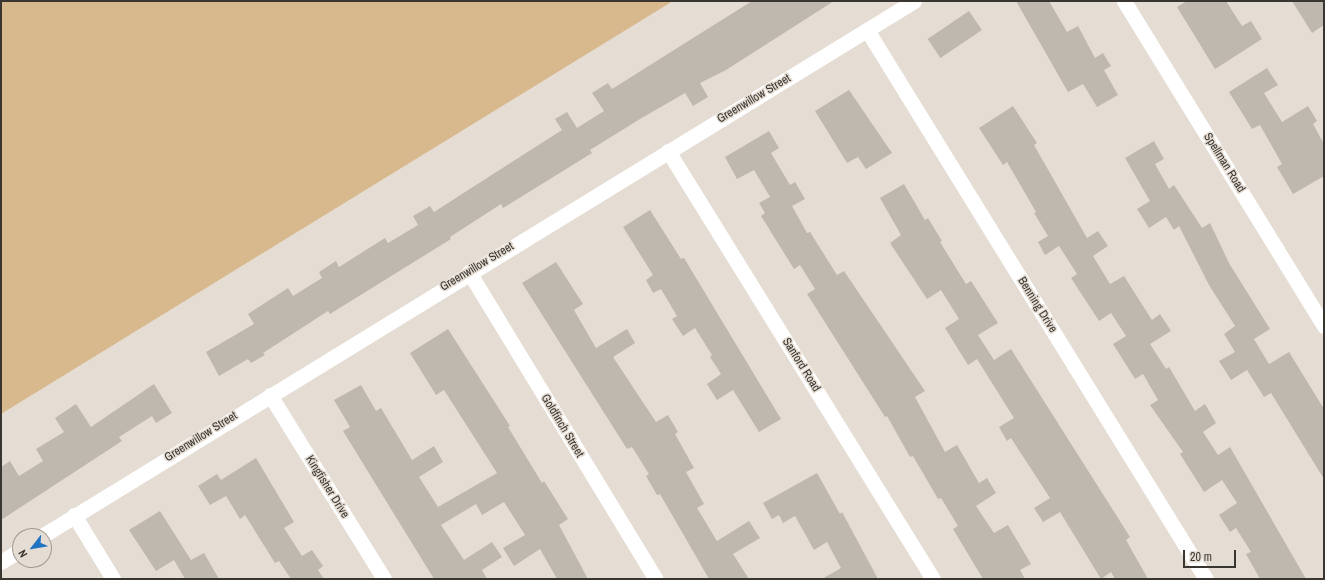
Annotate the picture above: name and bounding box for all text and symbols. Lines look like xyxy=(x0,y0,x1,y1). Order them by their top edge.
street label: Greenwillow Street xyxy=(715,71,793,127)
street label: Spellman Road xyxy=(1200,131,1248,195)
street label: Greenwillow Street xyxy=(438,239,516,295)
street label: Benning Drive xyxy=(1014,275,1060,335)
street label: Sanford Road xyxy=(779,335,823,395)
street label: Goldfinch Street xyxy=(538,392,586,460)
street label: Greenwillow Street xyxy=(162,409,240,465)
street label: Kingfisher Drive xyxy=(302,453,352,521)
north arrow xyxy=(12,528,52,568)
scale bar xyxy=(1185,542,1238,568)
text: N xyxy=(15,547,30,560)
text: 20 m xyxy=(1190,549,1212,565)

